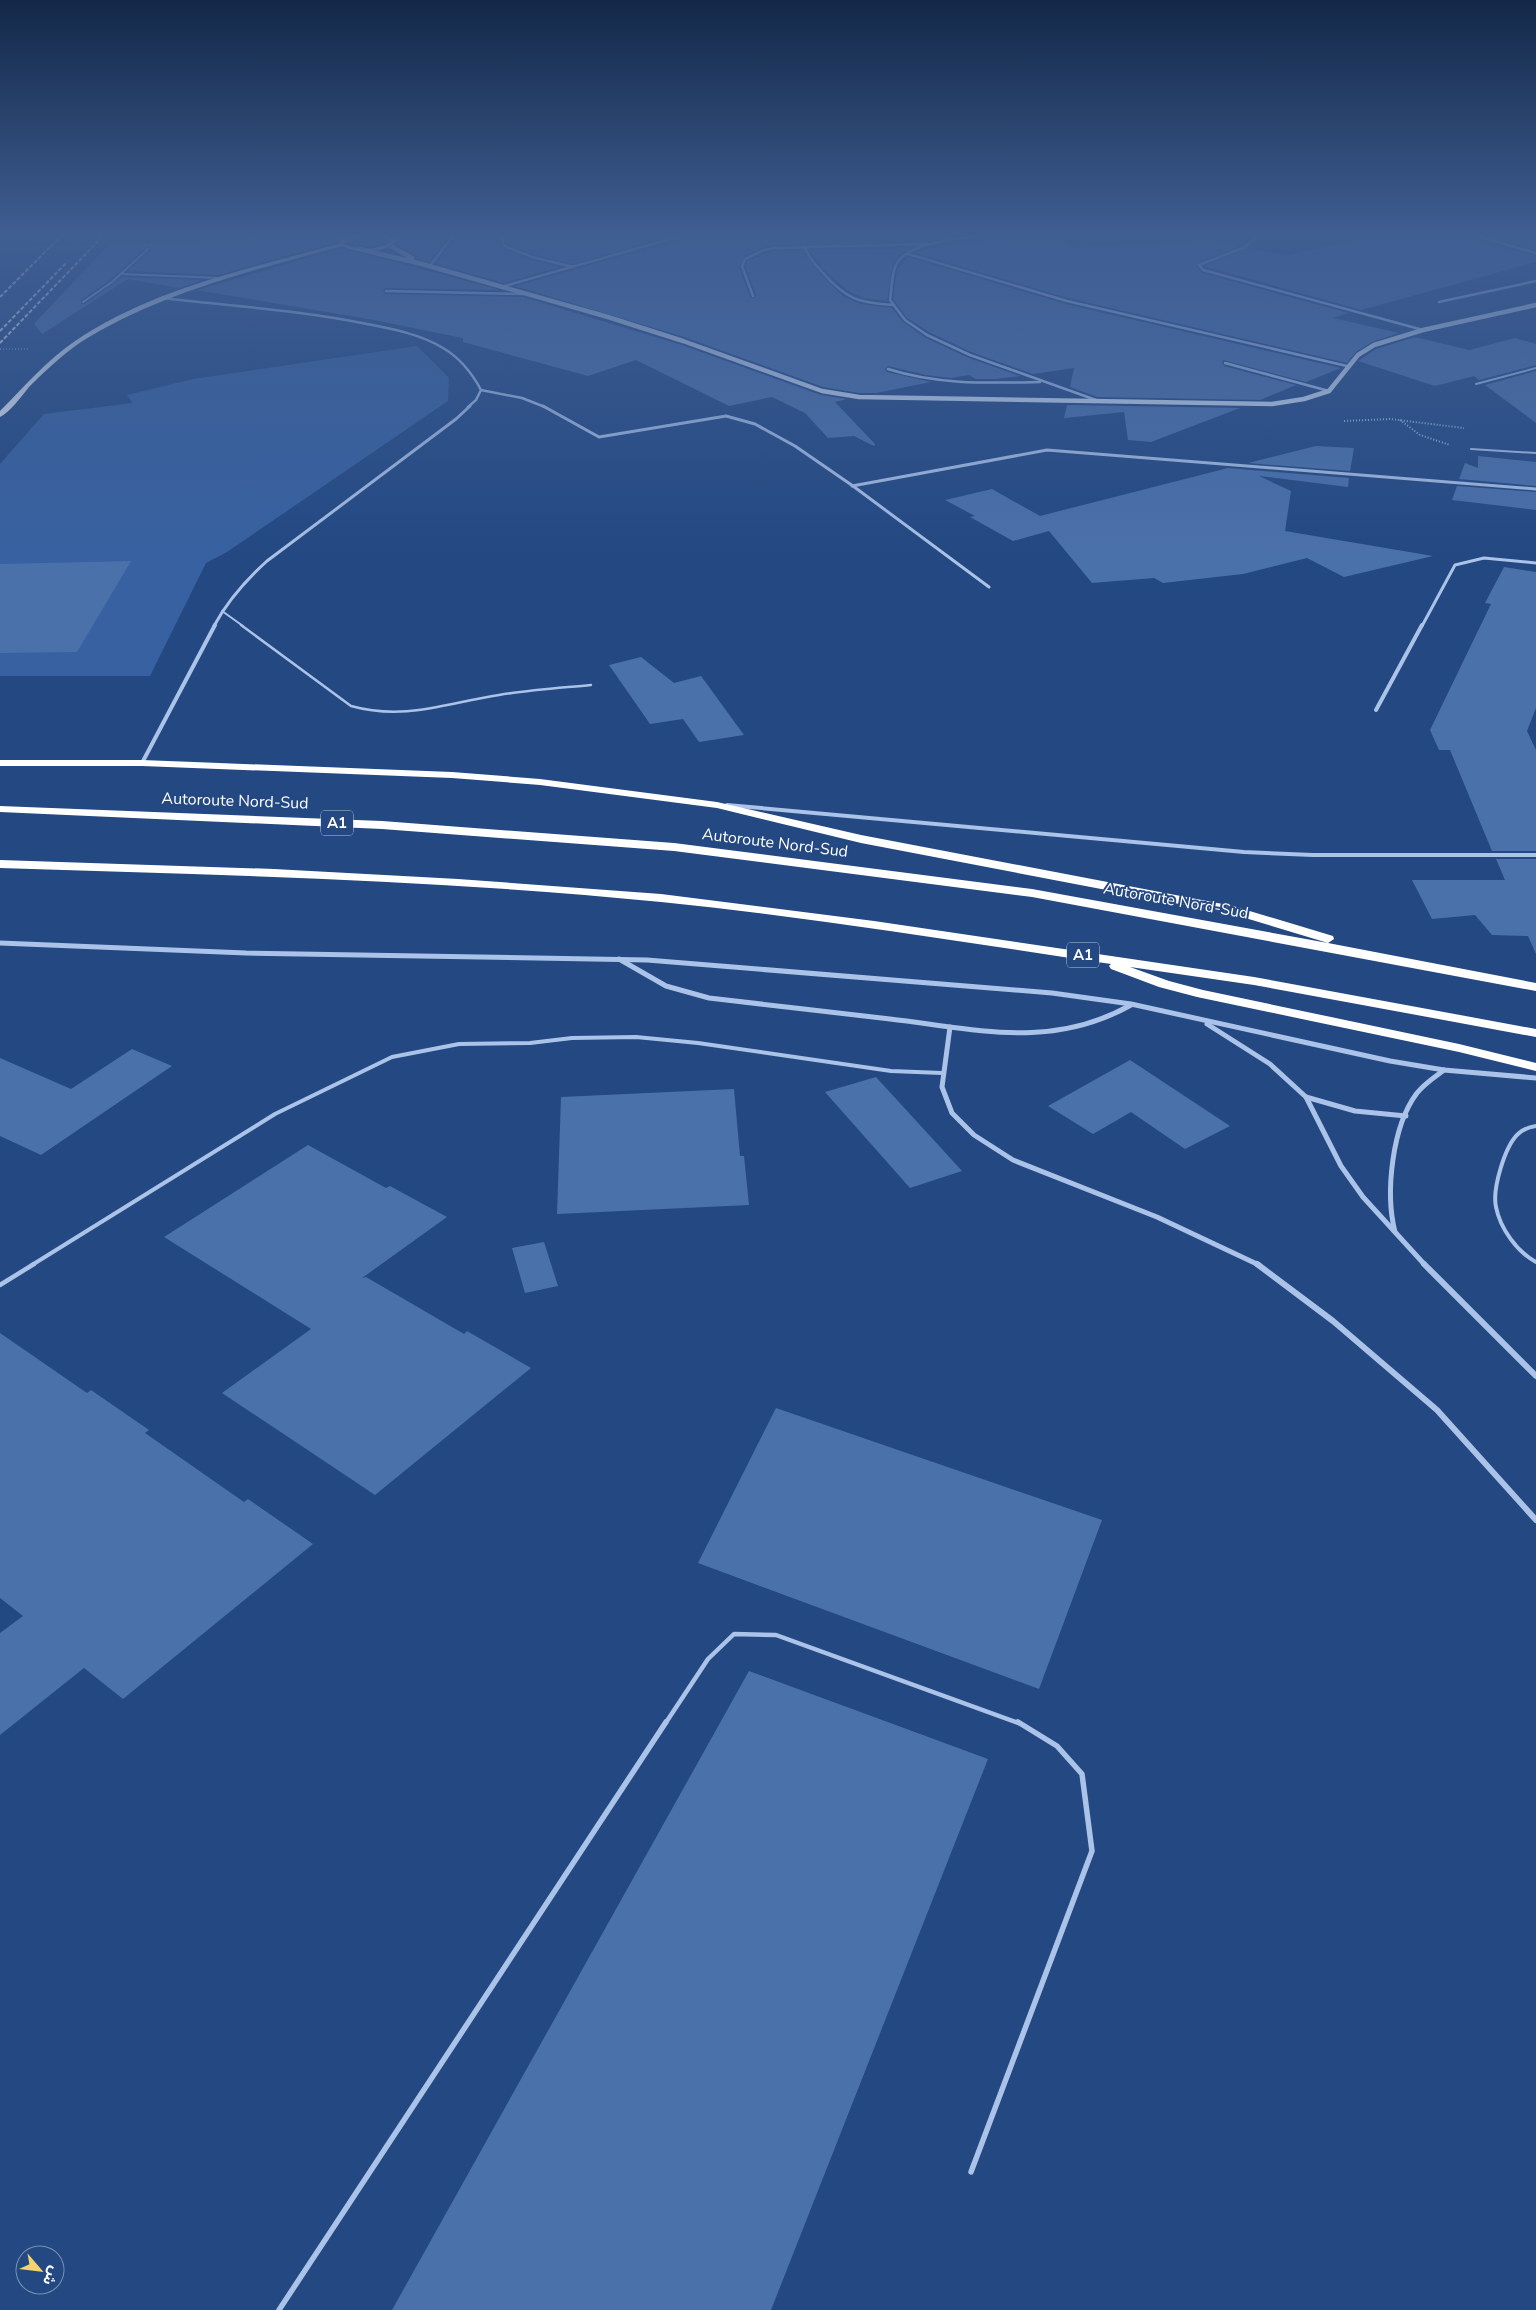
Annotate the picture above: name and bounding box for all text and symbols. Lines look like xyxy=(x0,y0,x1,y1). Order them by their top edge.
street label: Autoroute Nord-Sud xyxy=(161,787,309,815)
road number: A1 xyxy=(321,810,353,836)
street label: Autoroute Nord-Sud xyxy=(701,823,849,863)
street label: Autoroute Nord-Sud xyxy=(1102,877,1250,925)
road number: A1 xyxy=(1067,942,1099,968)
north arrow xyxy=(15,2245,65,2295)
text: ش xyxy=(38,2263,64,2289)

